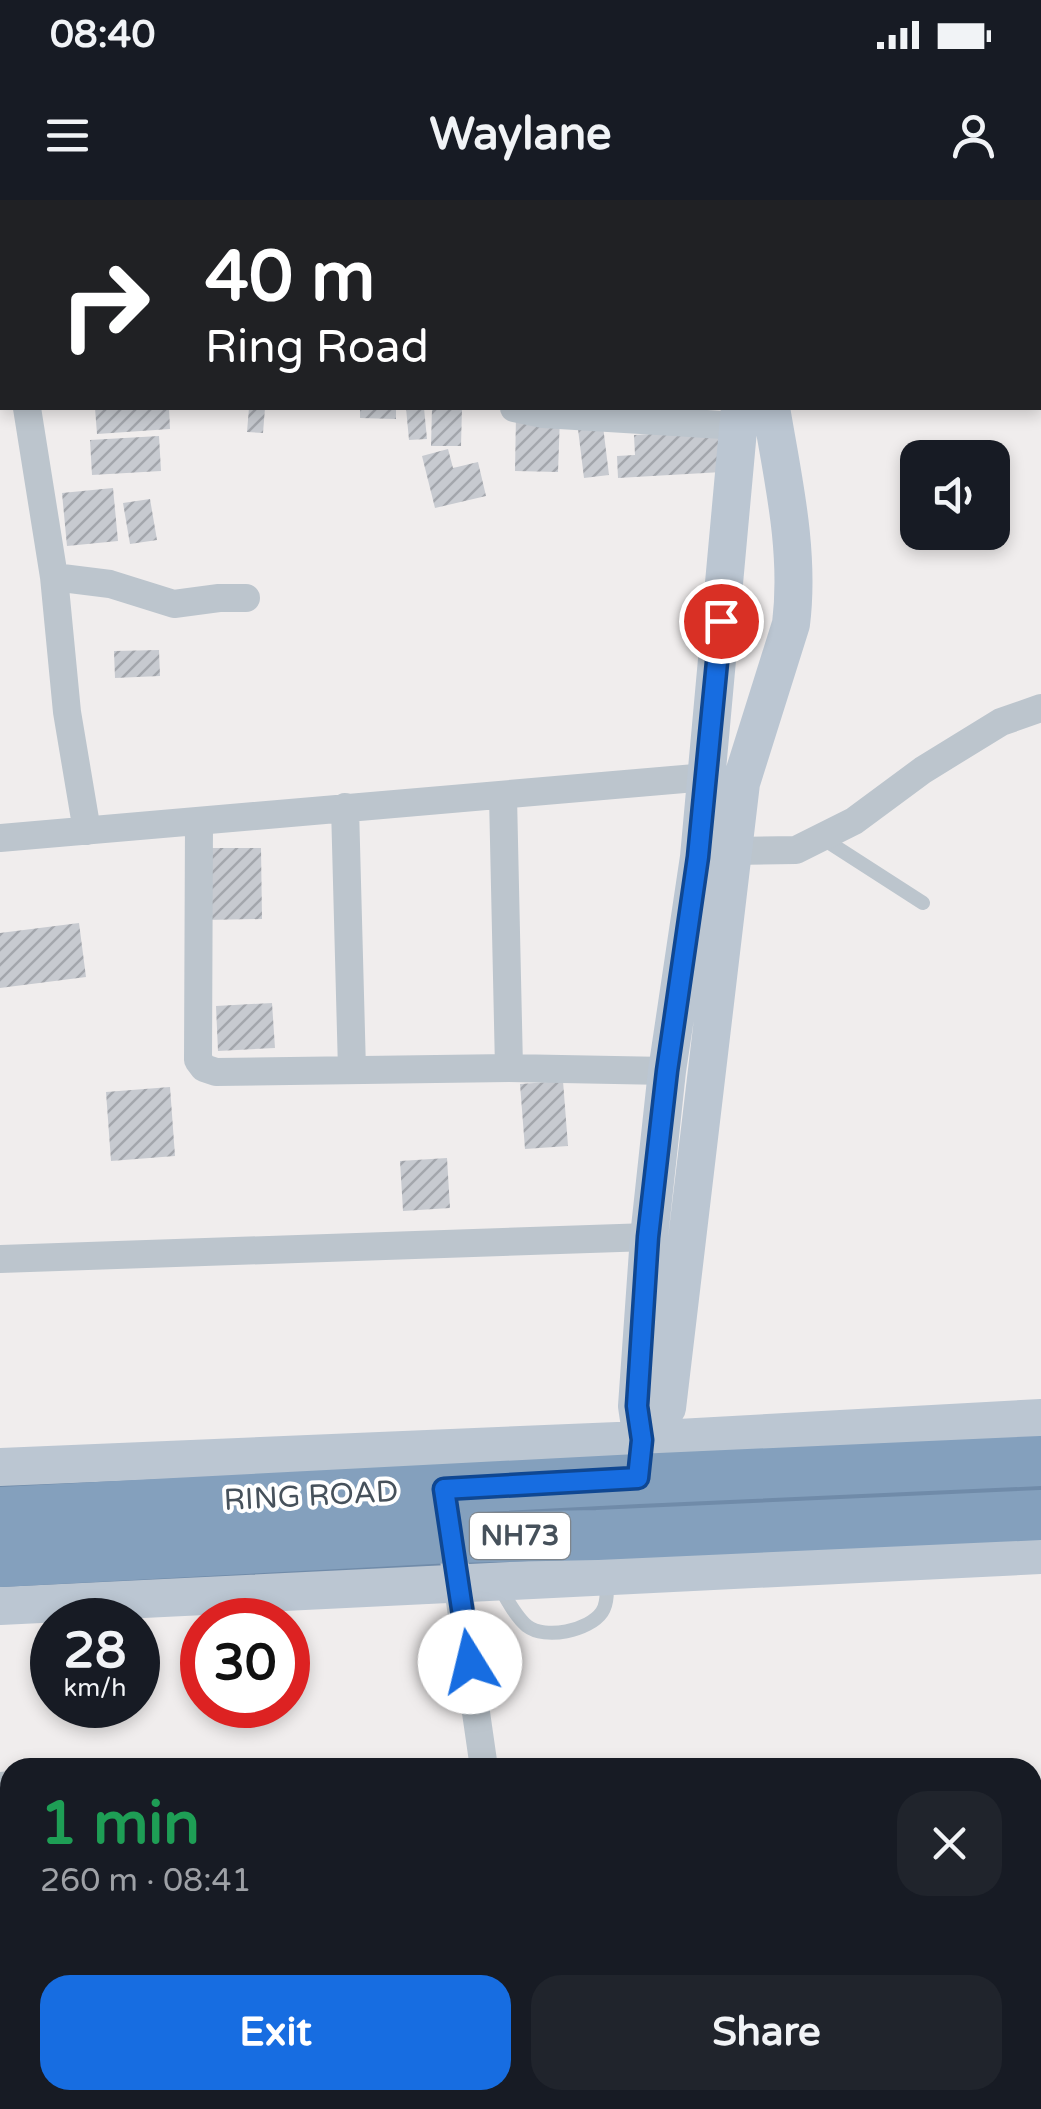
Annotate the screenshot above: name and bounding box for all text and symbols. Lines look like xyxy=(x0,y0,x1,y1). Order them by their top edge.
text: 08:40 xyxy=(50,12,155,58)
icon: menu xyxy=(40,108,95,163)
text: Waylane xyxy=(429,108,612,162)
icon: person xyxy=(946,108,1001,163)
text: 40 m xyxy=(205,236,375,320)
icon: right xyxy=(40,240,170,370)
text: Ring Road xyxy=(205,321,429,375)
map controls xyxy=(900,440,1010,550)
button: sound xyxy=(900,440,1010,550)
pin xyxy=(679,579,764,664)
icon: arrive xyxy=(694,594,749,649)
street label: RING ROAD xyxy=(223,1473,399,1519)
road number: NH73 xyxy=(470,1513,570,1559)
speed limit sign: 30 xyxy=(180,1598,310,1728)
position arrow xyxy=(418,1610,522,1714)
text: 28 xyxy=(64,1621,126,1681)
text: km/h xyxy=(64,1673,126,1703)
text: 1 min xyxy=(40,1788,200,1860)
button: close xyxy=(897,1791,1002,1896)
text: 260 m · 08:41 xyxy=(40,1862,252,1900)
button: Exit xyxy=(40,1975,511,2090)
button: Share xyxy=(531,1975,1002,2090)

